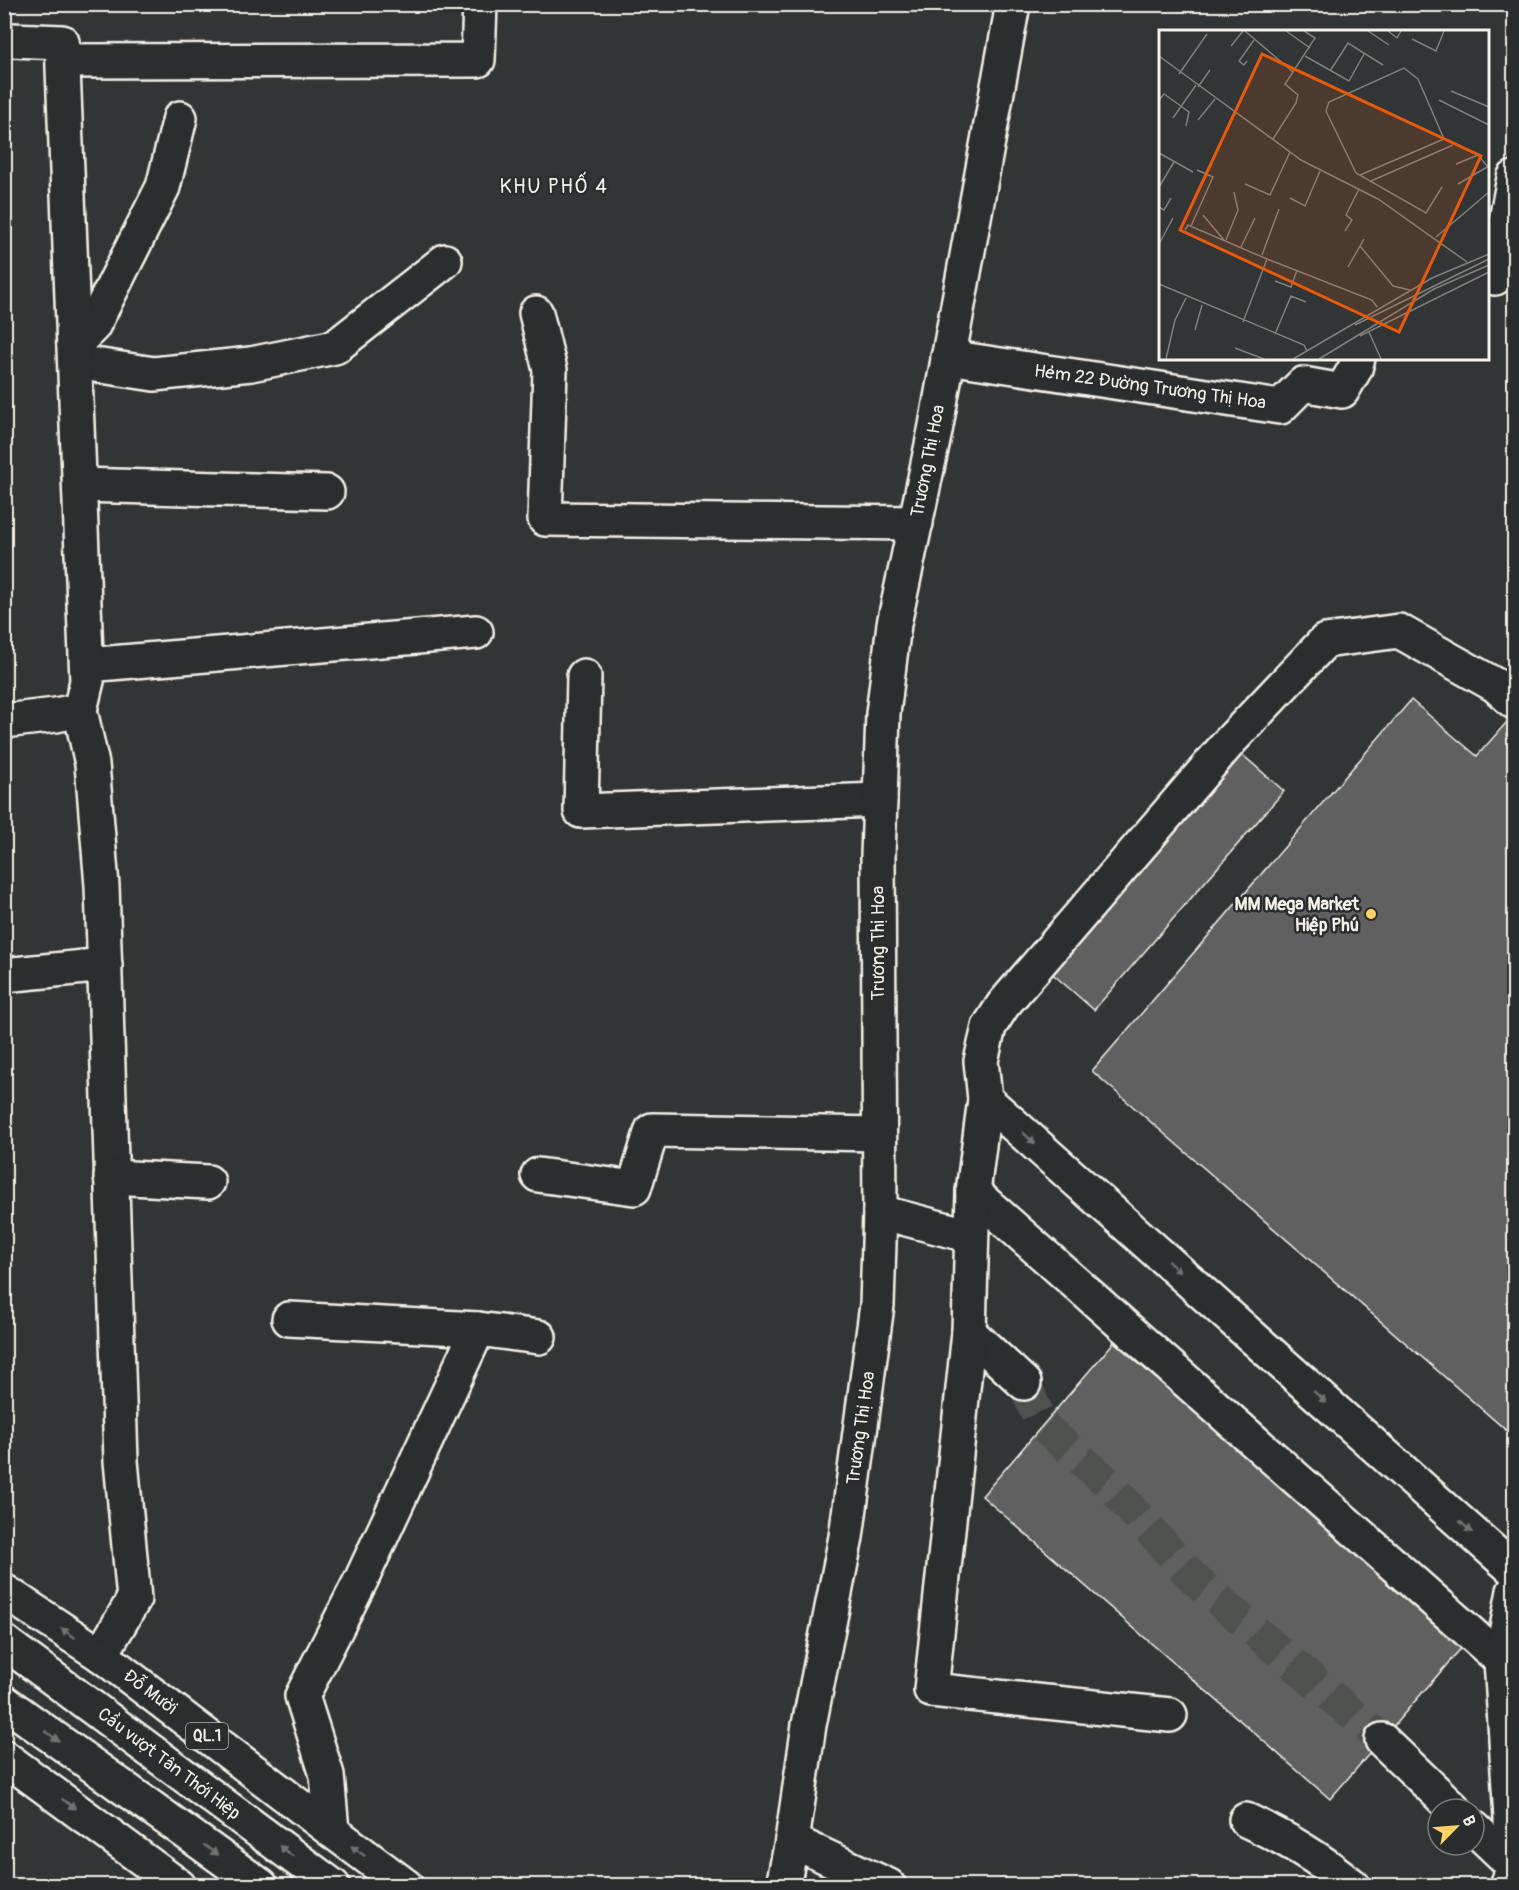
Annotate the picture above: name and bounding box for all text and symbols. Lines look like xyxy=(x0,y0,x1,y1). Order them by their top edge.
inset map xyxy=(1159,30,1489,360)
district label: KHU PHỐ 4 xyxy=(500,171,608,199)
street label: Hẻm 22 Đường Trương Thị Hoa xyxy=(1033,359,1267,415)
street label: Trương Thị Hoa xyxy=(906,403,950,519)
street label: Trương Thị Hoa xyxy=(867,886,890,1000)
place label: MM Mega Market Hiệp Phú xyxy=(1235,893,1360,937)
marker: MM Mega Market Hiệp Phú xyxy=(1364,907,1378,921)
one-way arrow xyxy=(1021,1131,1036,1145)
one-way arrow xyxy=(1166,1261,1182,1274)
street label: Trương Thị Hoa xyxy=(842,1370,880,1486)
one-way arrow xyxy=(1312,1390,1327,1403)
one-way arrow xyxy=(1458,1520,1473,1533)
one-way arrow xyxy=(61,1627,77,1639)
street label: Đỗ Mười xyxy=(119,1664,181,1720)
street label: Cầu vượt Tân Thới Hiệp xyxy=(93,1702,246,1825)
road number: QL.1 xyxy=(186,1723,228,1749)
one-way arrow xyxy=(44,1730,60,1742)
north arrow xyxy=(1426,1797,1486,1857)
one-way arrow xyxy=(61,1798,76,1810)
text: B xyxy=(1458,1813,1480,1829)
one-way arrow xyxy=(202,1844,218,1856)
one-way arrow xyxy=(279,1845,294,1857)
one-way arrow xyxy=(351,1845,367,1857)

